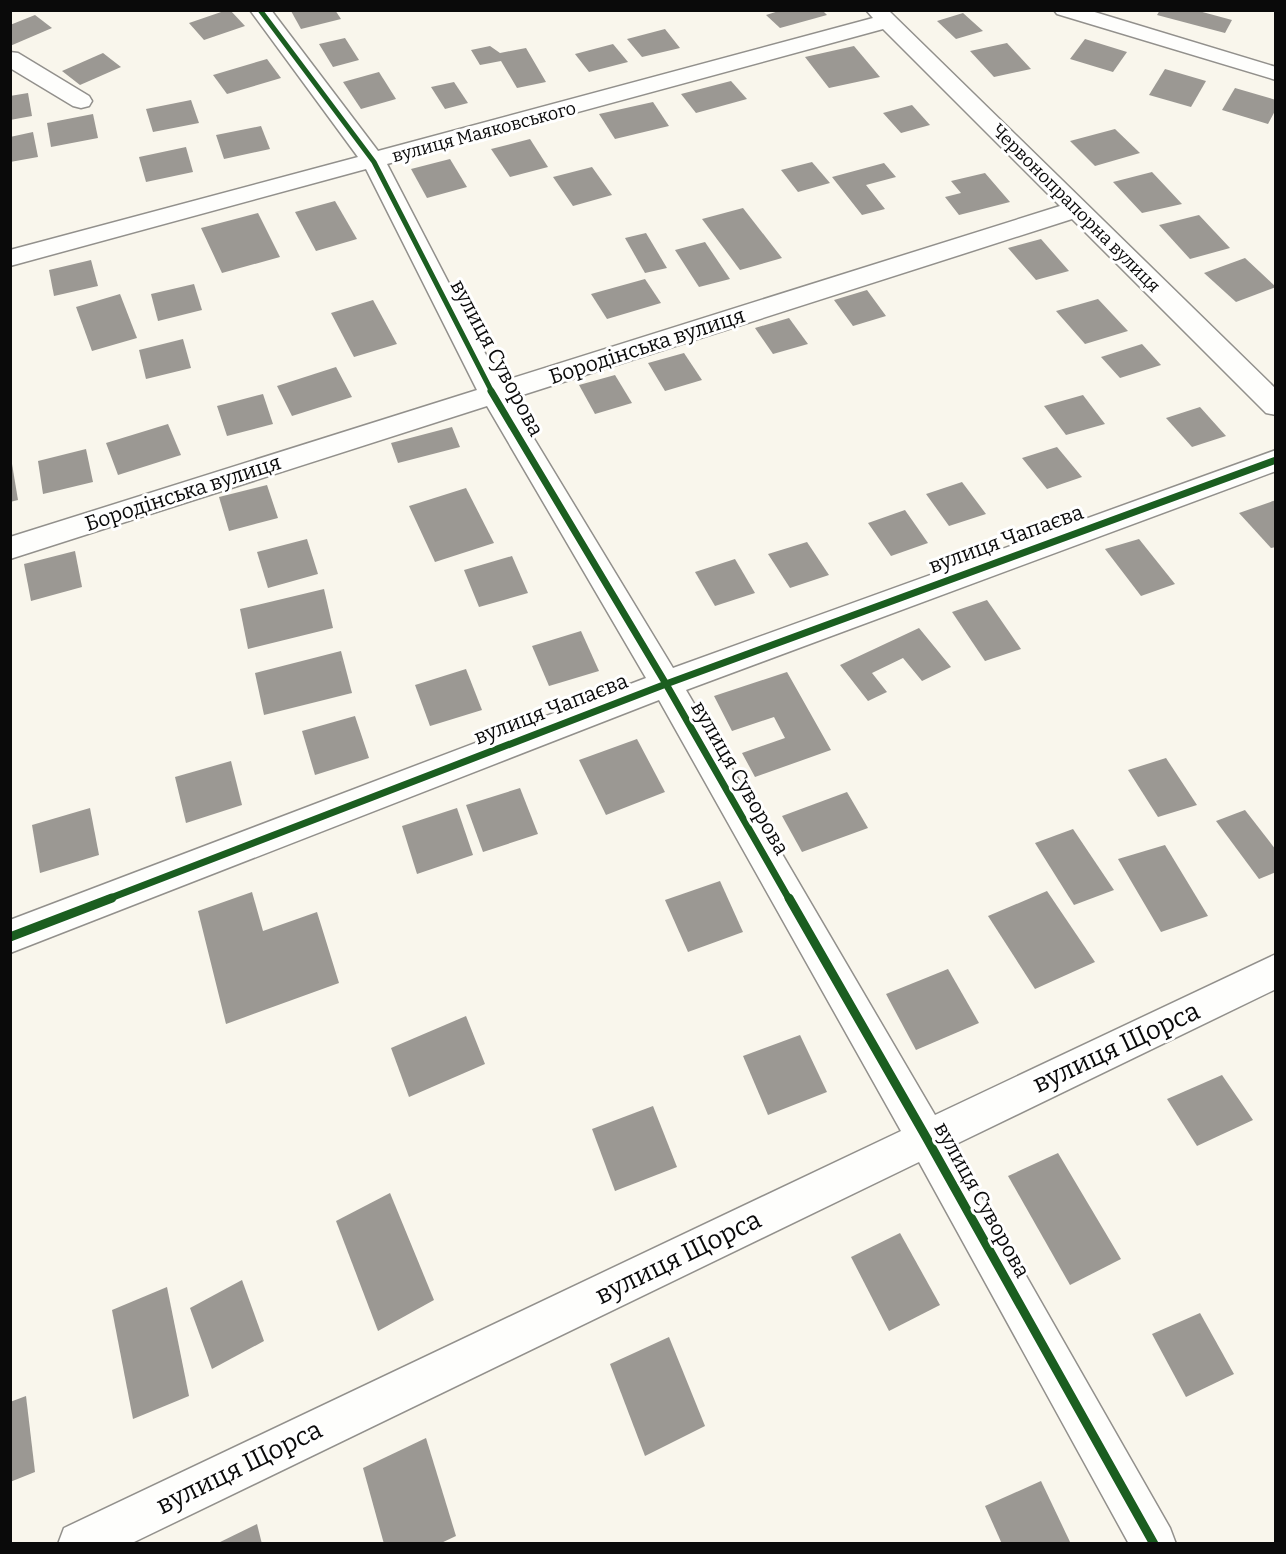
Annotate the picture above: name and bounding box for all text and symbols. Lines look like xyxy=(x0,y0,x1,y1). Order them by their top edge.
street label: вулиця Маяковського xyxy=(390,97,578,167)
street label: Червонопрапорна вулиця xyxy=(987,119,1165,297)
street label: вулиця Суворова xyxy=(445,275,550,441)
street label: Бородінська вулиця xyxy=(546,302,748,390)
street label: Бородінська вулиця xyxy=(82,449,284,537)
street label: вулиця Чапаєва xyxy=(925,499,1087,579)
street label: вулиця Чапаєва xyxy=(470,668,632,750)
street label: вулиця Суворова xyxy=(685,696,795,860)
street label: вулиця Щорса xyxy=(1028,995,1205,1100)
street label: вулиця Суворова xyxy=(928,1118,1036,1283)
street label: вулиця Щорса xyxy=(590,1204,766,1311)
street label: вулиця Щорса xyxy=(151,1414,327,1521)

